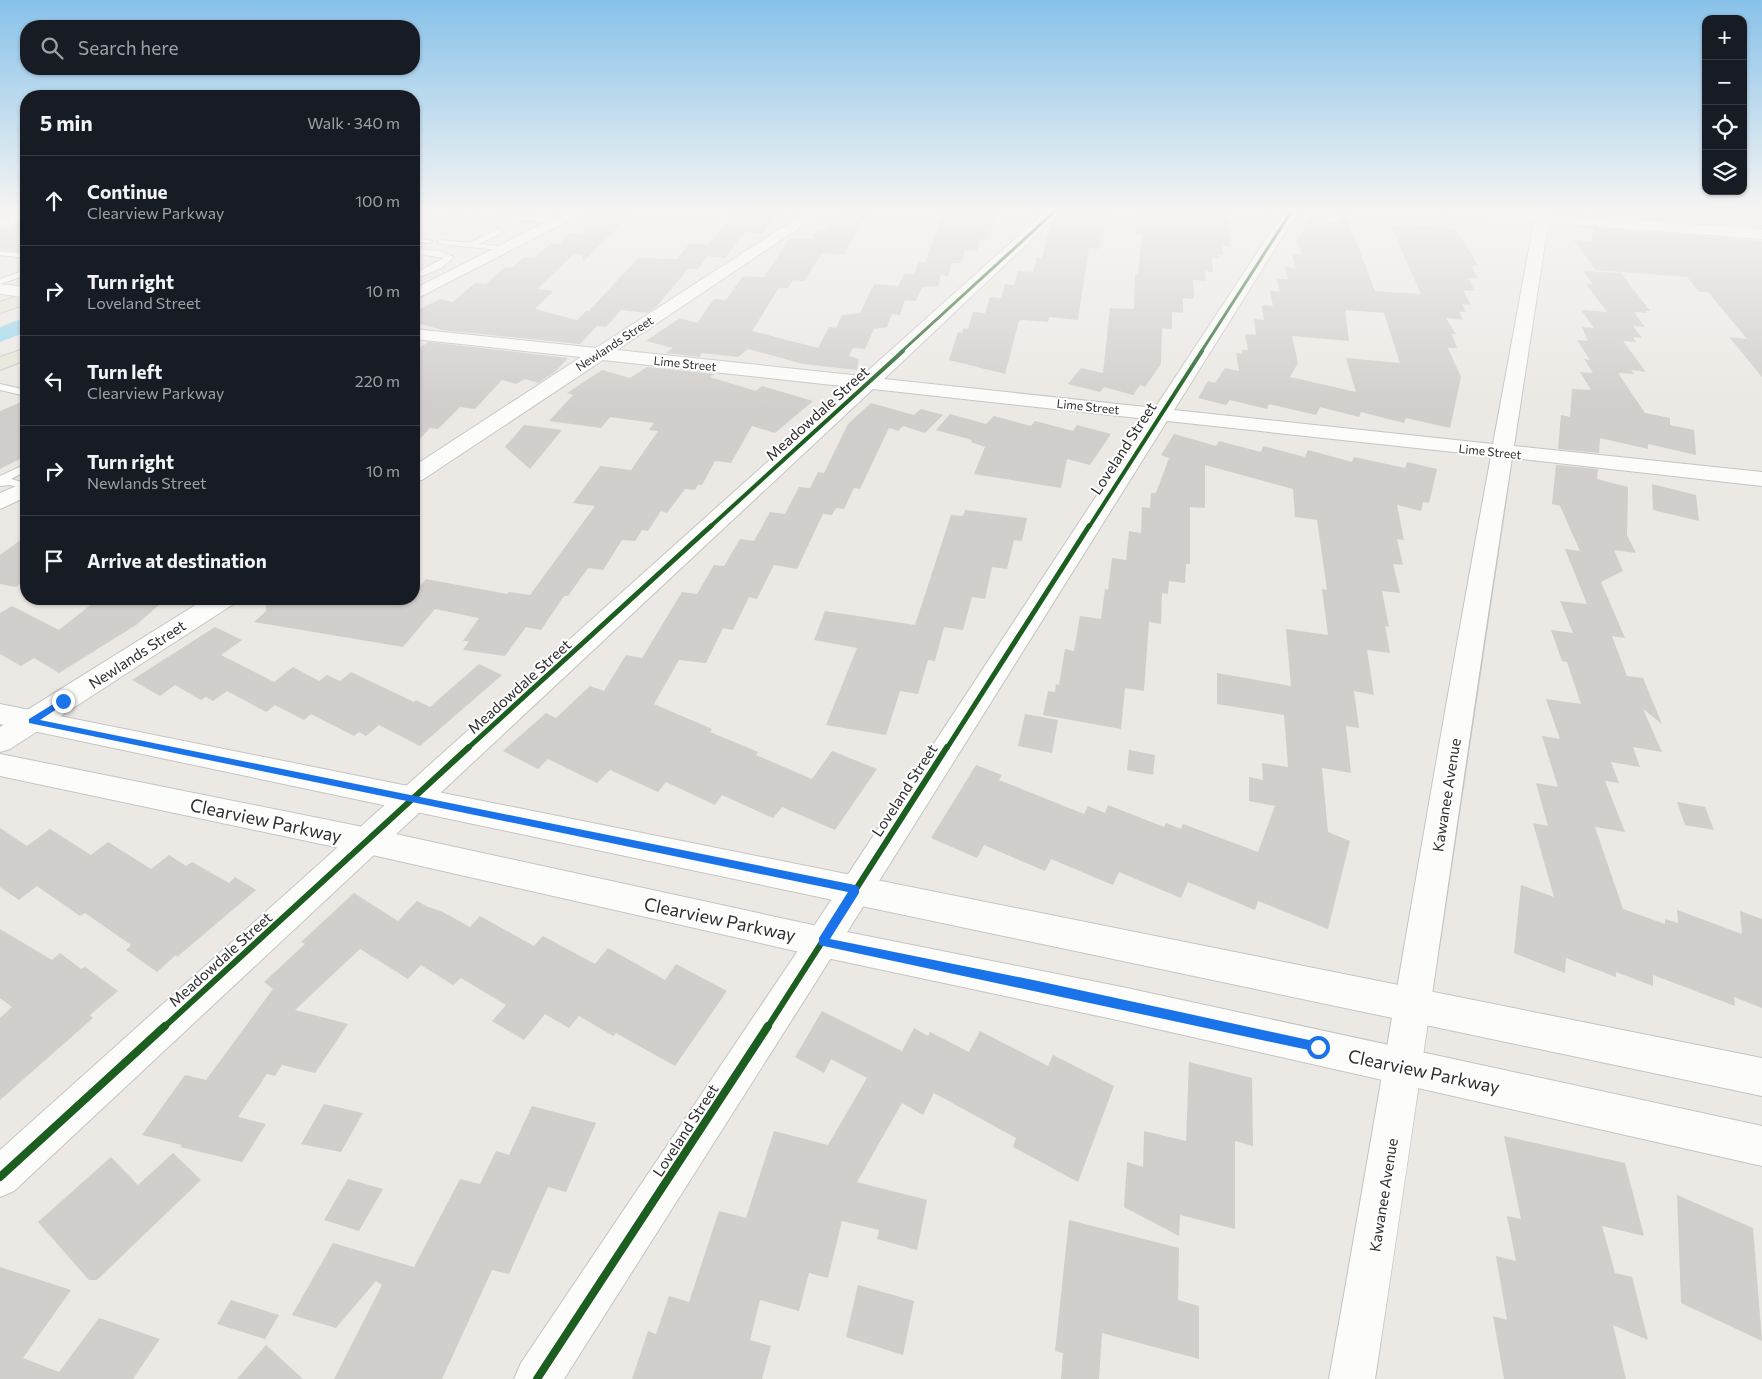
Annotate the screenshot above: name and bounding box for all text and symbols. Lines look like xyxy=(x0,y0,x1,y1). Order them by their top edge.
map controls xyxy=(1702,15,1747,195)
button: + xyxy=(1702,15,1747,60)
search box xyxy=(20,20,420,75)
icon: search xyxy=(38,34,66,62)
text: Search here xyxy=(78,36,178,59)
button: − xyxy=(1702,60,1747,105)
button: locate xyxy=(1702,105,1747,150)
text: 5 min xyxy=(40,110,93,135)
text: Walk · 340 m xyxy=(307,113,400,132)
button: layers xyxy=(1702,150,1747,195)
text: Continue xyxy=(87,180,167,203)
icon: ahead xyxy=(40,187,68,215)
text: 100 m xyxy=(355,191,400,210)
text: Clearview Parkway xyxy=(87,203,224,222)
text: Turn right xyxy=(87,270,174,293)
icon: right xyxy=(40,277,68,305)
text: 10 m xyxy=(366,281,400,300)
text: Loveland Street xyxy=(87,293,201,312)
street label: Newlands Street xyxy=(573,313,655,373)
street label: Lime Street xyxy=(653,353,717,373)
text: Turn left xyxy=(87,360,162,383)
street label: Meadowdale Street xyxy=(762,362,872,464)
icon: left xyxy=(40,367,68,395)
text: 220 m xyxy=(355,371,400,390)
text: Clearview Parkway xyxy=(87,383,224,402)
street label: Lime Street xyxy=(1056,396,1120,416)
street label: Loveland Street xyxy=(1086,398,1160,498)
street label: Lime Street xyxy=(1458,441,1522,461)
text: Turn right xyxy=(87,450,174,473)
icon: right xyxy=(40,457,68,485)
text: 10 m xyxy=(366,461,400,480)
text: Newlands Street xyxy=(87,473,207,492)
icon: arrive xyxy=(40,547,68,575)
text: Arrive at destination xyxy=(87,549,267,572)
street label: Newlands Street xyxy=(85,616,189,692)
street label: Meadowdale Street xyxy=(464,635,574,737)
route end xyxy=(52,690,75,713)
street label: Kawanee Avenue xyxy=(1428,737,1464,853)
street label: Loveland Street xyxy=(867,740,941,840)
street label: Clearview Parkway xyxy=(188,793,344,847)
street label: Clearview Parkway xyxy=(642,892,798,946)
street label: Meadowdale Street xyxy=(165,908,275,1010)
route start xyxy=(1307,1036,1330,1059)
street label: Clearview Parkway xyxy=(1346,1044,1502,1098)
street label: Loveland Street xyxy=(648,1080,722,1180)
street label: Kawanee Avenue xyxy=(1365,1137,1401,1253)

